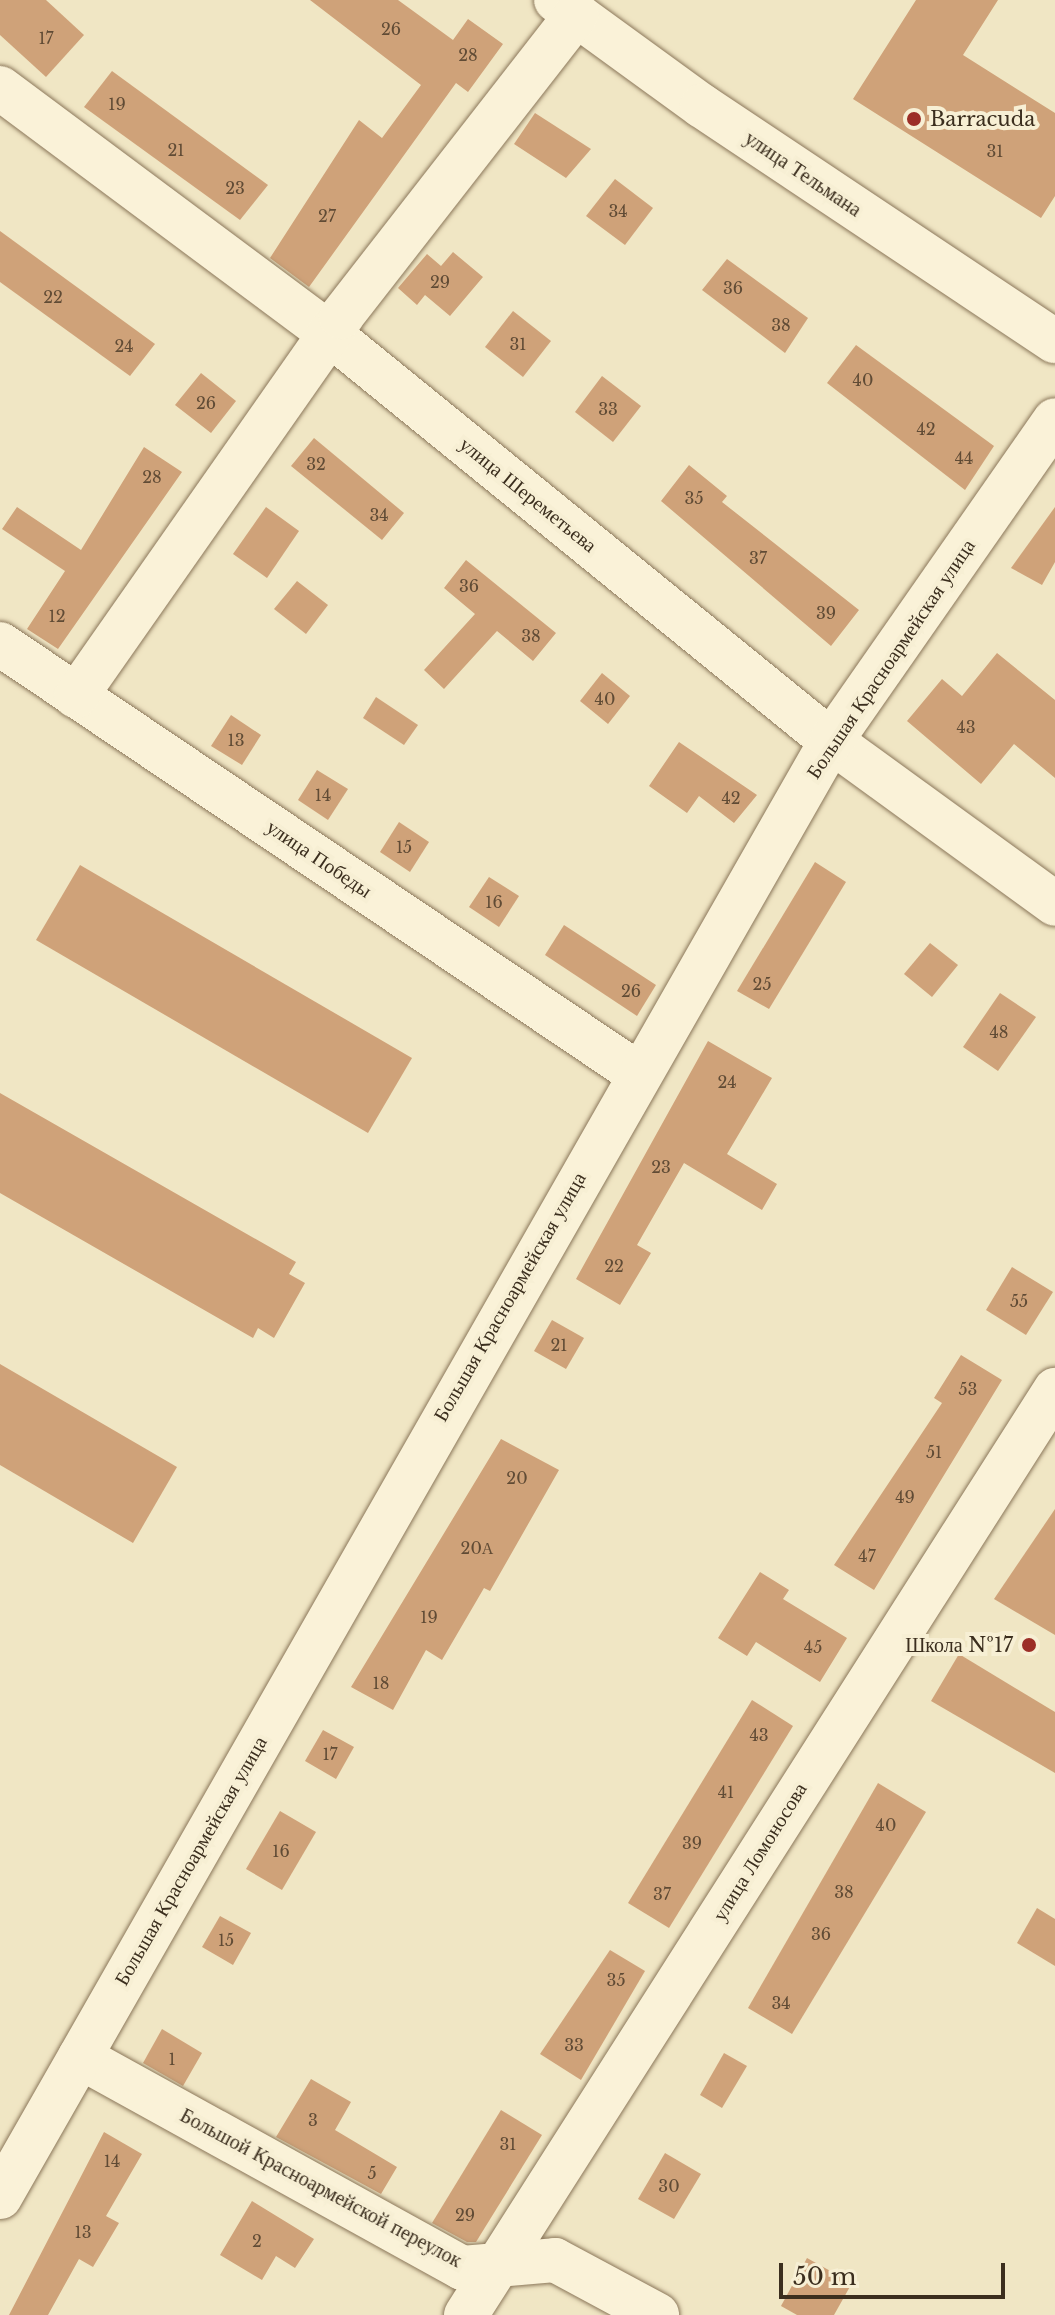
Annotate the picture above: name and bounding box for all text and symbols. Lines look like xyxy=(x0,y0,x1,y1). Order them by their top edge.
house number: 26 xyxy=(381,19,401,39)
house number: 17 xyxy=(38,28,54,48)
house number: 28 xyxy=(458,45,478,65)
house number: 19 xyxy=(108,94,126,114)
place label: Barracuda xyxy=(930,107,1035,131)
marker: Barracuda xyxy=(905,110,923,128)
street label: улица Тельмана xyxy=(740,126,866,222)
house number: 21 xyxy=(168,140,184,160)
house number: 31 xyxy=(987,141,1003,161)
house number: 23 xyxy=(225,178,245,198)
house number: 34 xyxy=(608,201,628,221)
house number: 27 xyxy=(318,206,336,226)
house number: 29 xyxy=(430,272,450,292)
house number: 36 xyxy=(723,278,743,298)
house number: 22 xyxy=(43,287,63,307)
house number: 38 xyxy=(771,315,791,335)
house number: 31 xyxy=(510,334,526,354)
house number: 24 xyxy=(114,336,134,356)
house number: 40 xyxy=(853,370,873,390)
house number: 26 xyxy=(196,393,216,413)
house number: 33 xyxy=(598,399,618,419)
house number: 42 xyxy=(916,419,936,439)
street label: улица Шереметьева xyxy=(455,432,601,558)
house number: 44 xyxy=(955,448,973,468)
house number: 32 xyxy=(306,454,326,474)
house number: 28 xyxy=(142,467,162,487)
house number: 35 xyxy=(685,488,703,508)
house number: 34 xyxy=(369,505,389,525)
street label: Большая Красноармейская улица xyxy=(802,535,980,783)
house number: 37 xyxy=(749,548,767,568)
house number: 36 xyxy=(459,576,479,596)
house number: 39 xyxy=(816,603,836,623)
house number: 12 xyxy=(49,606,65,626)
house number: 38 xyxy=(521,626,541,646)
house number: 40 xyxy=(595,689,615,709)
house number: 43 xyxy=(956,717,976,737)
house number: 13 xyxy=(228,730,244,750)
house number: 14 xyxy=(315,785,331,805)
house number: 42 xyxy=(721,788,741,808)
street label: улица Победы xyxy=(262,815,376,903)
house number: 15 xyxy=(396,837,412,857)
house number: 16 xyxy=(485,892,503,912)
house number: 25 xyxy=(753,974,771,994)
house number: 26 xyxy=(621,981,641,1001)
house number: 48 xyxy=(989,1022,1009,1042)
house number: 24 xyxy=(717,1072,737,1092)
house number: 23 xyxy=(651,1157,671,1177)
street label: Большая Красноармейская улица xyxy=(429,1168,591,1426)
house number: 22 xyxy=(604,1256,624,1276)
house number: 55 xyxy=(1010,1291,1028,1311)
house number: 21 xyxy=(551,1335,567,1355)
house number: 53 xyxy=(959,1379,977,1399)
house number: 51 xyxy=(926,1442,942,1462)
house number: 20 xyxy=(506,1468,528,1488)
house number: 49 xyxy=(895,1487,915,1507)
house number: 20А xyxy=(461,1538,493,1558)
house number: 47 xyxy=(858,1546,876,1566)
house number: 19 xyxy=(420,1607,438,1627)
place label: Школа №17 xyxy=(905,1633,1013,1657)
marker: Школа №17 xyxy=(1020,1636,1038,1654)
house number: 45 xyxy=(804,1637,822,1657)
house number: 18 xyxy=(373,1673,389,1693)
house number: 43 xyxy=(749,1725,769,1745)
street label: Большая Красноармейская улица xyxy=(110,1732,272,1990)
house number: 17 xyxy=(322,1744,338,1764)
street label: улица Ломоносова xyxy=(708,1778,812,1926)
house number: 41 xyxy=(718,1782,734,1802)
house number: 40 xyxy=(876,1815,896,1835)
house number: 39 xyxy=(682,1833,702,1853)
house number: 16 xyxy=(272,1841,290,1861)
house number: 38 xyxy=(834,1882,854,1902)
house number: 37 xyxy=(653,1884,671,1904)
house number: 36 xyxy=(811,1924,831,1944)
house number: 15 xyxy=(218,1930,234,1950)
house number: 35 xyxy=(607,1970,625,1990)
house number: 34 xyxy=(771,1993,791,2013)
house number: 33 xyxy=(564,2035,584,2055)
house number: 1 xyxy=(168,2049,176,2069)
street label: Большой Красноармейской переулок xyxy=(176,2103,466,2273)
house number: 3 xyxy=(308,2110,318,2130)
house number: 31 xyxy=(500,2134,516,2154)
house number: 14 xyxy=(104,2151,120,2171)
house number: 5 xyxy=(367,2163,377,2183)
house number: 30 xyxy=(658,2176,680,2196)
house number: 29 xyxy=(455,2205,475,2225)
house number: 13 xyxy=(75,2222,91,2242)
house number: 2 xyxy=(252,2231,262,2251)
scale bar xyxy=(783,2247,1009,2297)
text: 50 m xyxy=(793,2262,856,2291)

